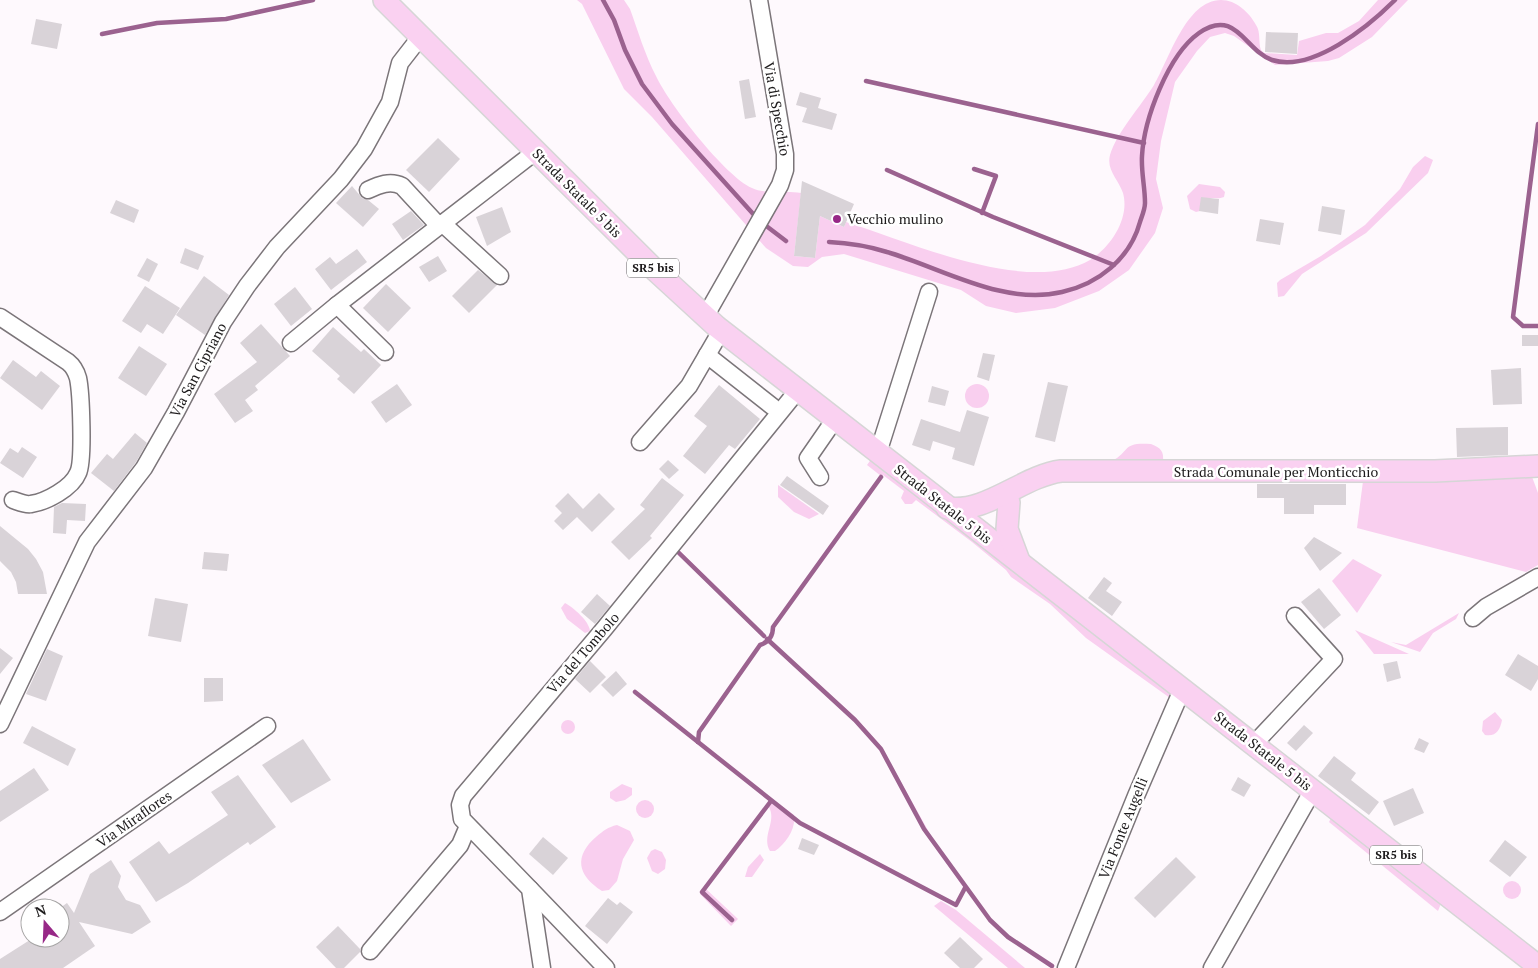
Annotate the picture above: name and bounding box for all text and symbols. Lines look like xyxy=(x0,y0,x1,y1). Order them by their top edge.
street label: Via di Specchio xyxy=(760,60,795,158)
street label: Strada Statale 5 bis xyxy=(529,144,626,241)
place label: Vecchio mulino xyxy=(847,209,944,228)
marker: Vecchio mulino xyxy=(831,213,843,225)
road number: SR5 bis xyxy=(627,258,679,278)
street label: Via San Cipriano xyxy=(165,319,231,420)
street label: Strada Statale 5 bis xyxy=(891,460,996,548)
street label: Strada Comunale per Monticchio xyxy=(1174,462,1378,481)
street label: Via del Tombolo xyxy=(542,608,623,697)
street label: Strada Statale 5 bis xyxy=(1211,707,1316,795)
street label: Via Fonte Augelli xyxy=(1094,774,1152,881)
street label: Via Miraflores xyxy=(92,786,175,852)
road number: SR5 bis xyxy=(1370,846,1422,864)
north arrow xyxy=(20,898,70,948)
text: N xyxy=(32,899,49,921)

